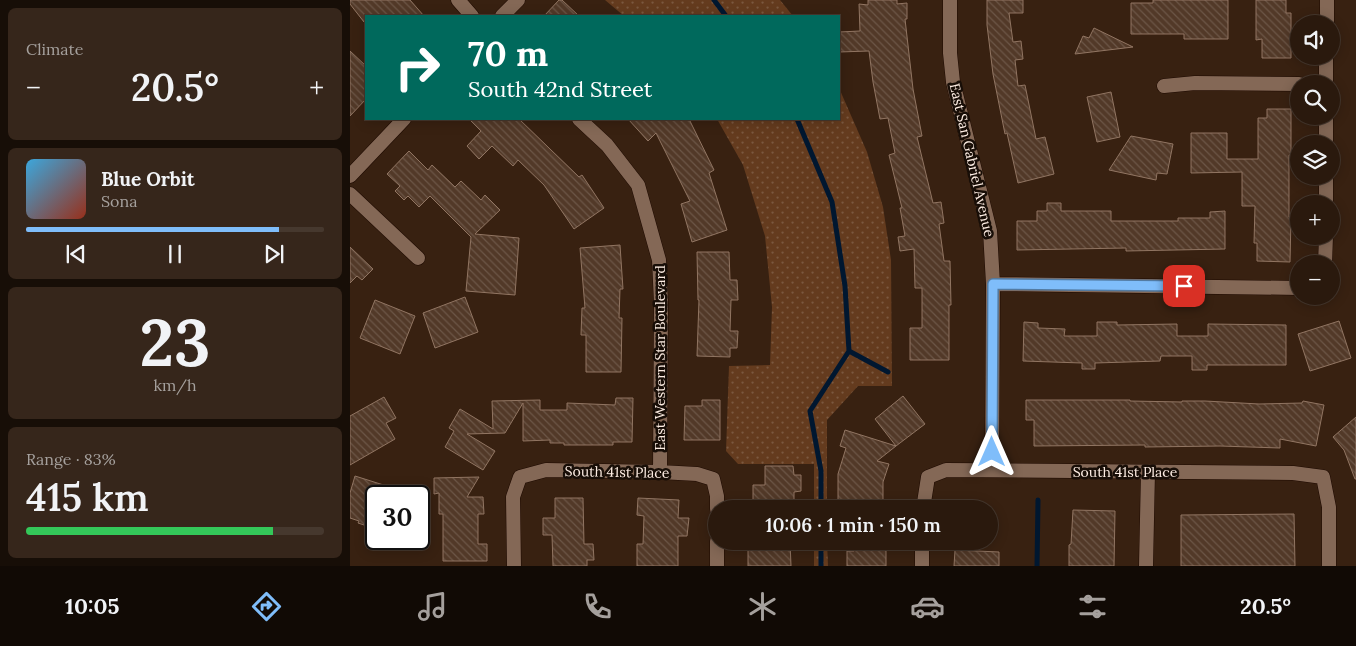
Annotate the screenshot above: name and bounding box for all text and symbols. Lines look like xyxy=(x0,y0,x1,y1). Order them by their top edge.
map controls xyxy=(1290,15,1340,305)
button: sound xyxy=(1290,15,1340,65)
text: 70 m xyxy=(468,31,548,76)
icon: right xyxy=(385,35,450,100)
text: Climate xyxy=(26,39,83,59)
text: 20.5° xyxy=(131,63,219,111)
text: − xyxy=(26,70,41,106)
text: + xyxy=(309,70,324,106)
text: South 42nd Street xyxy=(468,75,652,103)
button: search xyxy=(1290,75,1340,125)
street label: East San Gabriel Avenue xyxy=(946,81,999,239)
button: layers xyxy=(1290,135,1340,185)
text: Blue Orbit xyxy=(101,167,195,191)
text: Sona xyxy=(101,191,137,211)
button: + xyxy=(1290,195,1340,245)
icon: previous xyxy=(62,240,90,268)
icon: pause xyxy=(161,240,189,268)
icon: next xyxy=(260,240,288,268)
button: − xyxy=(1290,255,1340,305)
street label: East Western Star Boulevard xyxy=(651,265,669,451)
pin xyxy=(1163,265,1205,307)
icon: arrive xyxy=(1170,272,1198,300)
text: 23 xyxy=(139,301,211,384)
text: km/h xyxy=(153,375,197,395)
position arrow xyxy=(965,425,1017,477)
text: Range · 83% xyxy=(26,449,116,469)
street label: South 41st Place xyxy=(565,462,670,482)
street label: South 41st Place xyxy=(1073,463,1178,481)
text: 415 km xyxy=(26,473,149,521)
speed limit sign: 30 xyxy=(365,485,430,550)
text: 10:06 · 1 min · 150 m xyxy=(765,513,941,537)
icon: directions xyxy=(249,589,284,624)
icon: music xyxy=(415,589,450,624)
icon: phone xyxy=(580,589,615,624)
icon: climate xyxy=(745,589,780,624)
icon: car xyxy=(910,589,945,624)
icon: filters xyxy=(1075,589,1110,624)
text: 10:05 xyxy=(65,592,119,620)
text: 20.5° xyxy=(1240,592,1291,620)

